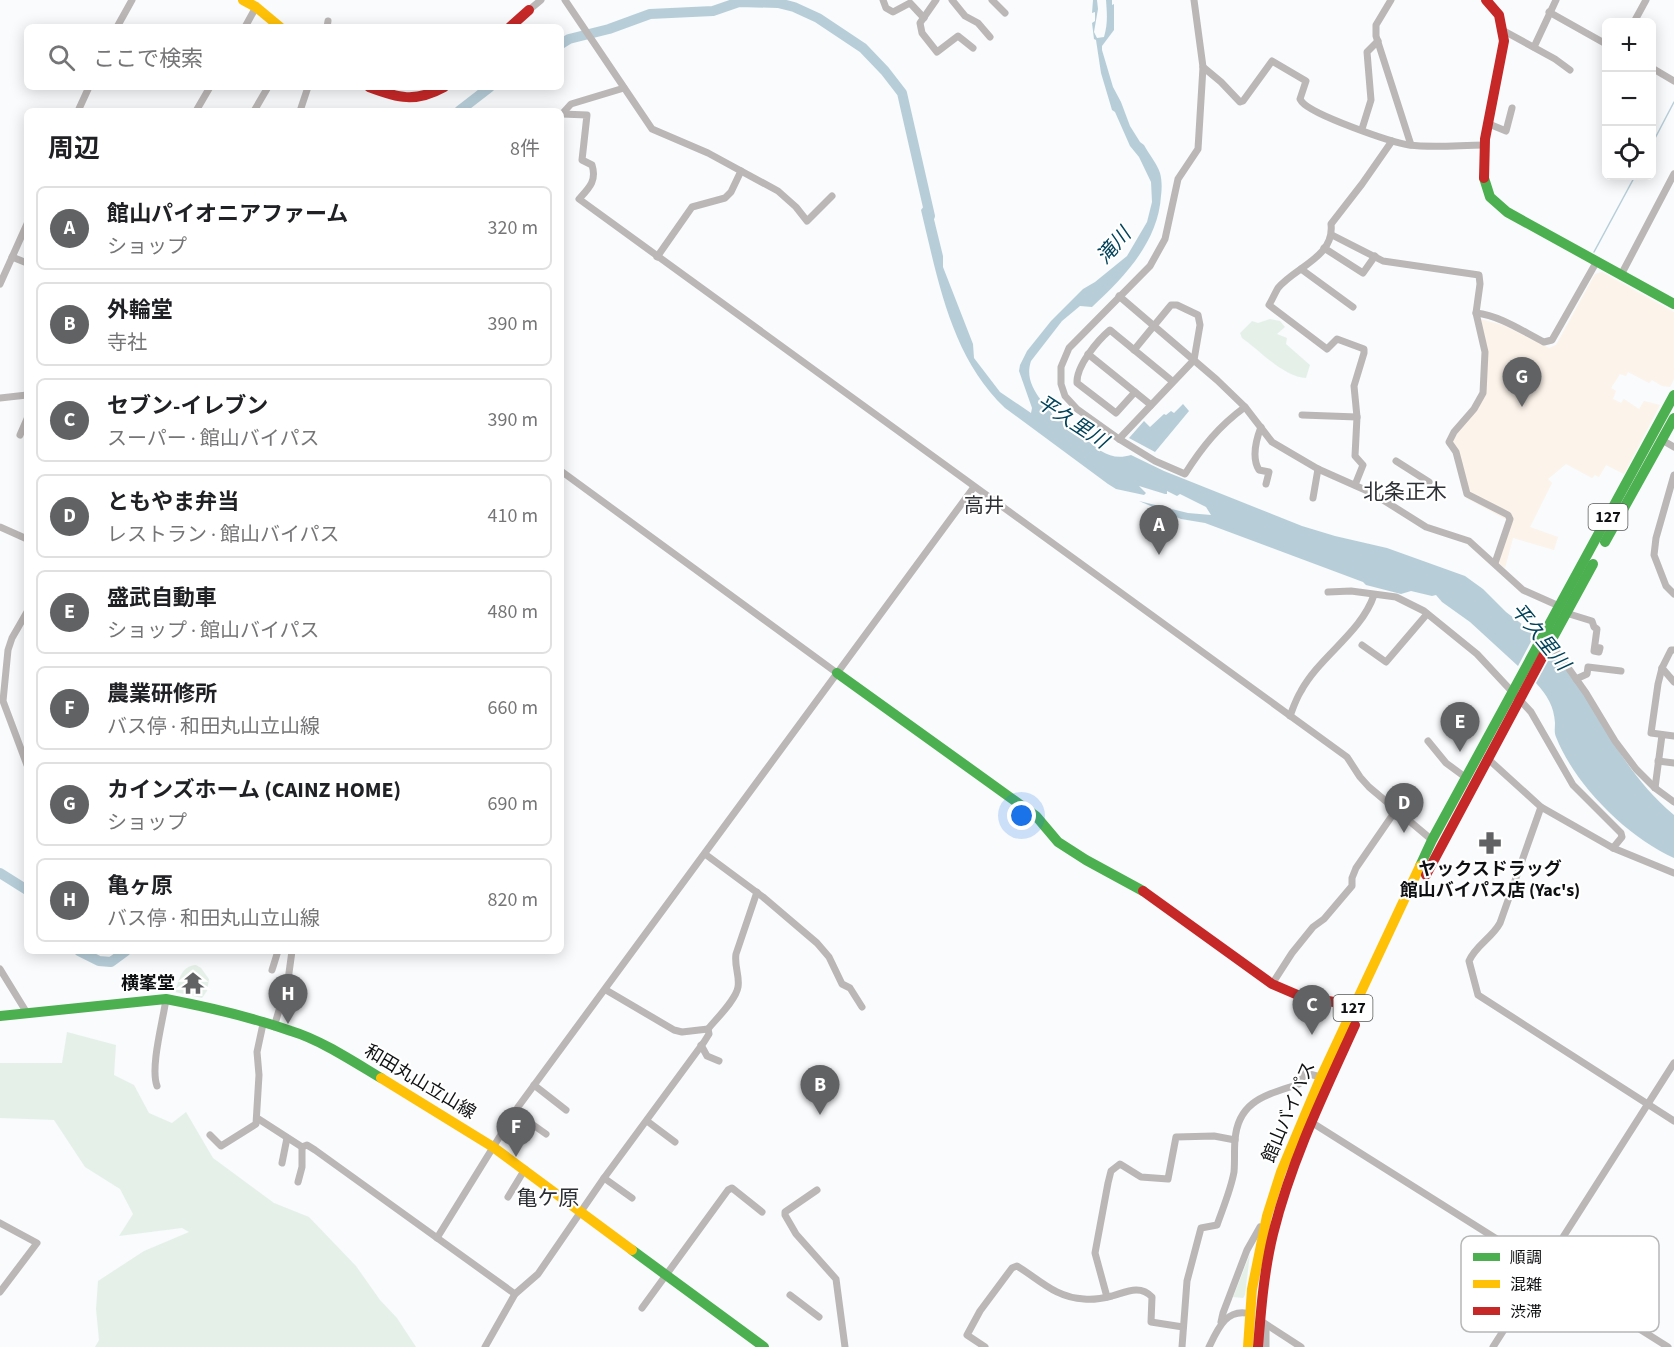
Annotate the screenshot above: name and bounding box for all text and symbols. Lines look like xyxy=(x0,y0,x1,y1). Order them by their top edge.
map controls xyxy=(1602,18,1656,180)
button: + xyxy=(1602,18,1656,72)
search box xyxy=(24,24,564,90)
icon: search xyxy=(45,41,78,74)
text: ここで検索 xyxy=(93,43,203,75)
button: − xyxy=(1602,72,1656,126)
button: locate xyxy=(1602,126,1656,180)
text: 周辺 xyxy=(48,130,100,167)
text: 8件 xyxy=(510,135,540,163)
text: 館山パイオニアファーム xyxy=(107,198,348,230)
text: A xyxy=(64,214,75,242)
text: 320 m xyxy=(488,214,538,242)
water label: 滝川 xyxy=(1090,220,1139,270)
text: ショップ xyxy=(107,233,187,261)
text: 外輪堂 xyxy=(107,294,173,326)
text: B xyxy=(63,310,76,338)
text: 390 m xyxy=(488,310,538,338)
text: 寺社 xyxy=(107,329,147,357)
pin: G xyxy=(1502,358,1541,407)
water label: 平久里川 xyxy=(1031,388,1115,457)
text: セブン-イレブン xyxy=(107,390,268,422)
text: C xyxy=(64,406,75,434)
text: 390 m xyxy=(488,406,538,434)
text: スーパー · 館山バイパス xyxy=(107,425,319,453)
district label: 北条正木 xyxy=(1363,477,1447,507)
text: ともやま弁当 xyxy=(107,486,239,518)
district label: 高井 xyxy=(964,492,1004,520)
text: D xyxy=(63,502,76,530)
text: 410 m xyxy=(488,502,538,530)
road number: 127 xyxy=(1588,504,1628,530)
pin: A xyxy=(1140,506,1178,555)
text: レストラン · 館山バイパス xyxy=(107,521,340,549)
text: 盛武自動車 xyxy=(107,582,217,614)
water label: 平久里川 xyxy=(1504,597,1577,678)
text: E xyxy=(64,598,75,626)
text: 480 m xyxy=(488,598,538,626)
text: ショップ · 館山バイパス xyxy=(107,617,320,645)
text: 農業研修所 xyxy=(107,678,217,710)
text: F xyxy=(64,694,75,722)
text: 660 m xyxy=(488,694,538,722)
pin: E xyxy=(1440,702,1480,752)
text: バス停 · 和田丸山立山線 xyxy=(107,713,320,741)
text: カインズホーム (CAINZ HOME) xyxy=(107,774,401,806)
pin: D xyxy=(1384,784,1424,833)
text: G xyxy=(63,790,76,818)
text: 690 m xyxy=(488,790,538,818)
your location xyxy=(1007,801,1036,830)
text: ショップ xyxy=(107,809,187,837)
pharmacy icon: ヤックスドラッグ 館山バイパス店 (Yac's) xyxy=(1477,830,1503,856)
place label: ヤックスドラッグ 館山バイパス店 (Yac's) xyxy=(1400,857,1580,903)
text: 亀ヶ原 xyxy=(107,870,173,902)
text: H xyxy=(63,886,76,914)
text: 820 m xyxy=(488,886,538,914)
text: バス停 · 和田丸山立山線 xyxy=(107,905,320,933)
temple icon: 横峯堂 xyxy=(180,970,206,996)
place label: 横峯堂 xyxy=(121,971,175,996)
pin: H xyxy=(268,974,308,1024)
pin: C xyxy=(1292,986,1332,1035)
road number: 127 xyxy=(1334,995,1372,1021)
street label: 和田丸山立山線 xyxy=(360,1039,480,1125)
street label: 館山バイパス xyxy=(1256,1058,1322,1166)
pin: B xyxy=(800,1066,840,1115)
pin: F xyxy=(496,1108,536,1157)
district label: 亀ケ原 xyxy=(517,1183,580,1213)
legend xyxy=(1461,1236,1659,1332)
text: 順調 xyxy=(1510,1247,1542,1269)
text: 混雑 xyxy=(1510,1274,1542,1296)
text: 渋滞 xyxy=(1510,1301,1542,1323)

